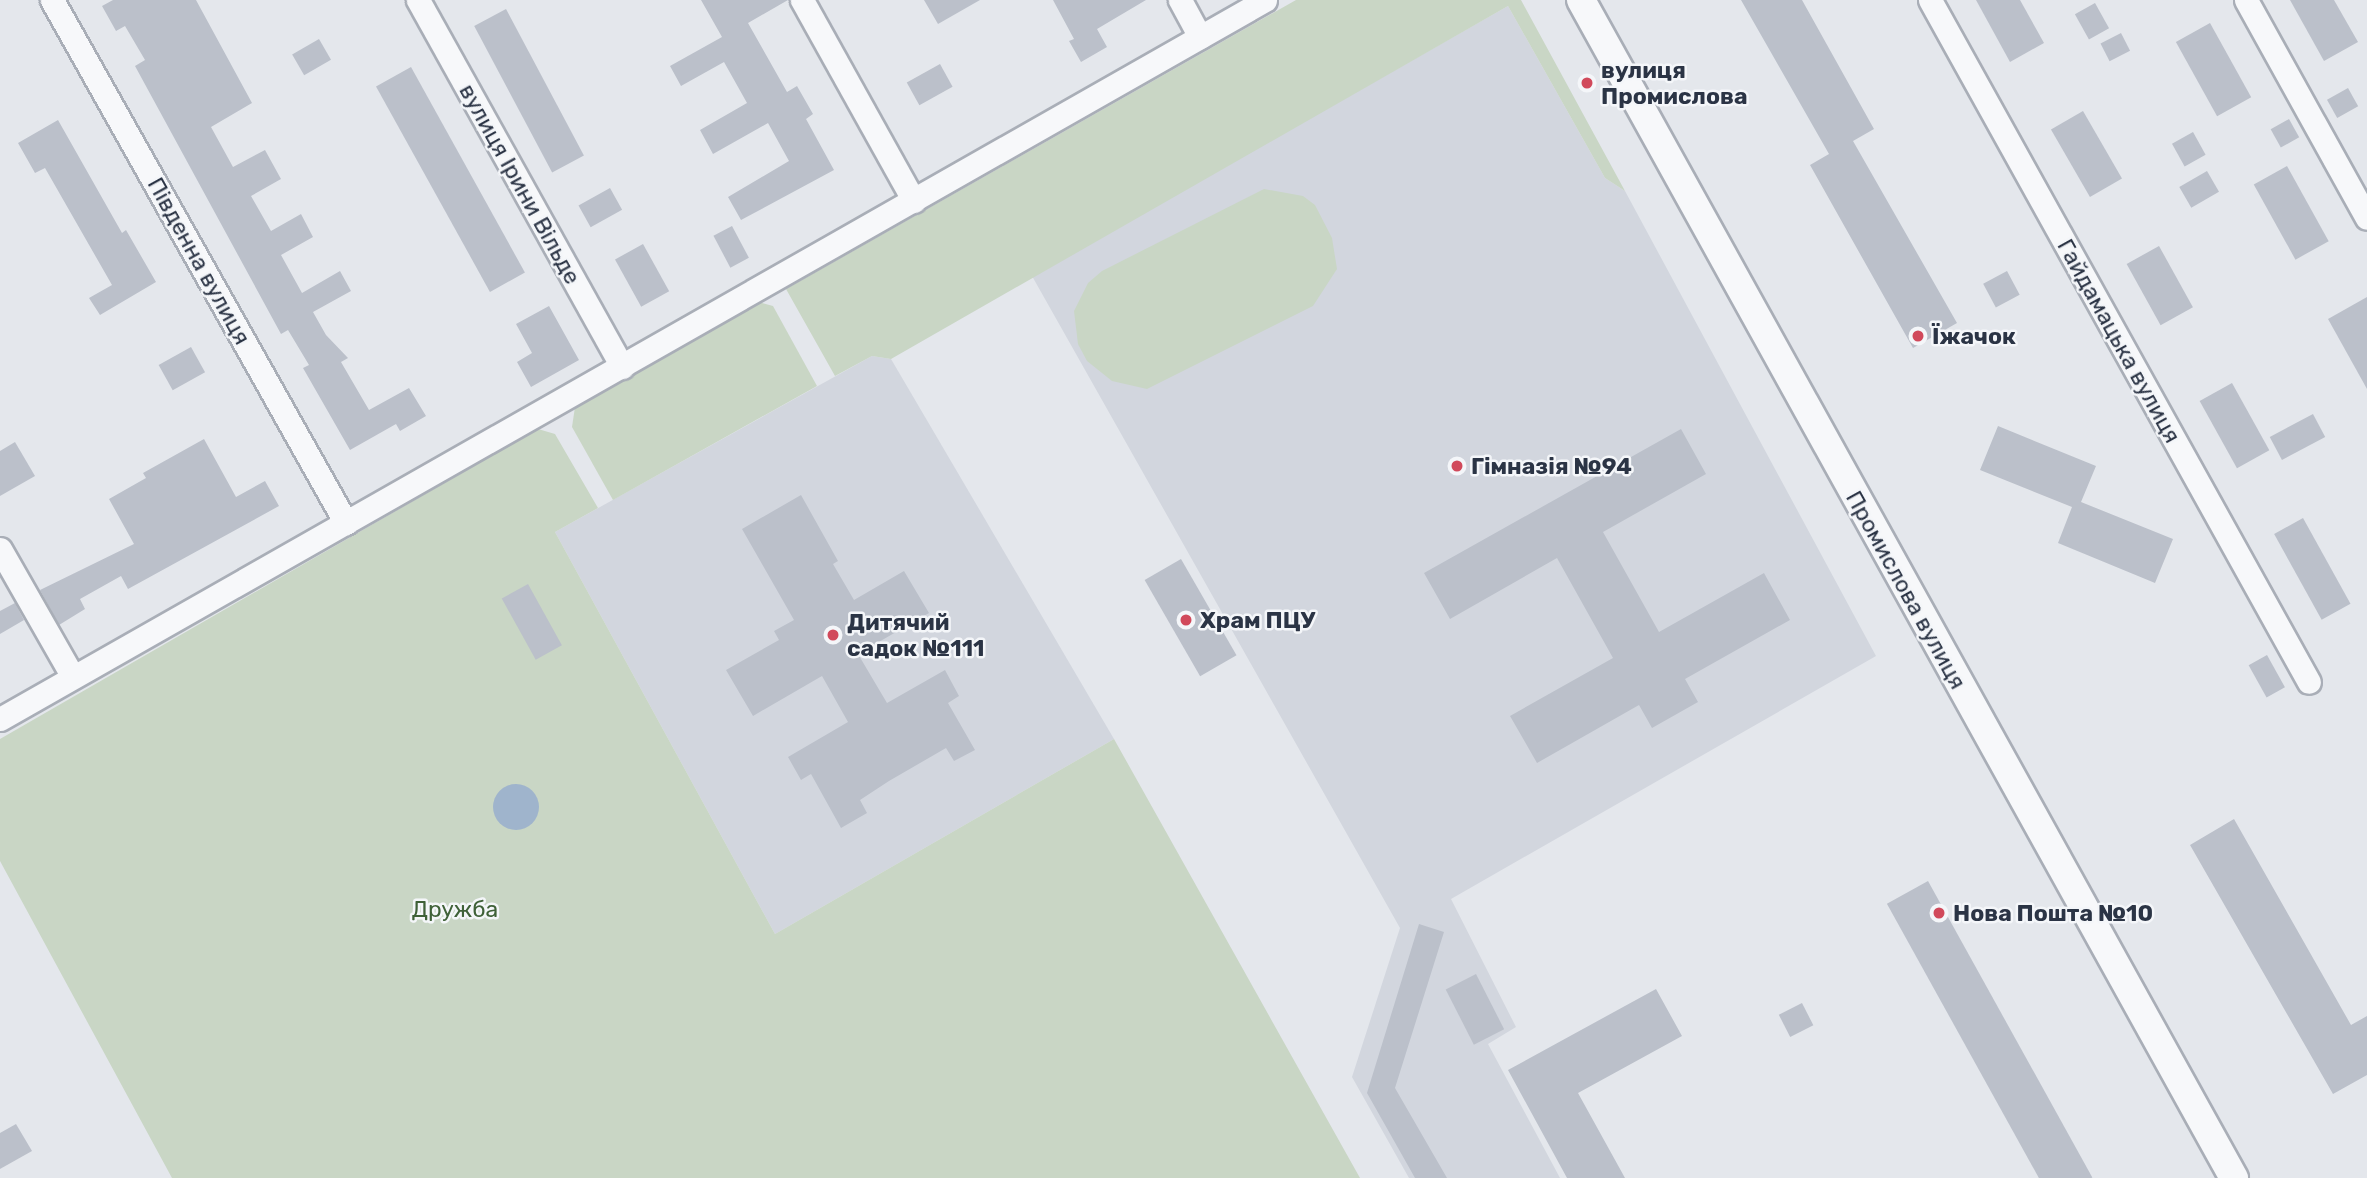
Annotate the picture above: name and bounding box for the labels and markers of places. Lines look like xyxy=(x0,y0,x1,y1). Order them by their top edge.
place label: вулиця Промислова xyxy=(1601,56,1748,110)
marker: вулиця Промислова xyxy=(1579,75,1595,91)
place label: Їжачок xyxy=(1932,322,2016,350)
marker: Їжачок xyxy=(1910,328,1926,344)
place label: Гімназія №94 xyxy=(1471,452,1632,480)
marker: Гімназія №94 xyxy=(1449,458,1465,474)
place label: Храм ПЦУ xyxy=(1200,606,1316,634)
place label: Дитячий садок №111 xyxy=(847,608,985,662)
marker: Храм ПЦУ xyxy=(1178,612,1194,628)
marker: Дитячий садок №111 xyxy=(825,627,841,643)
place label: Нова Пошта №10 xyxy=(1953,899,2153,927)
marker: Нова Пошта №10 xyxy=(1931,905,1947,921)

